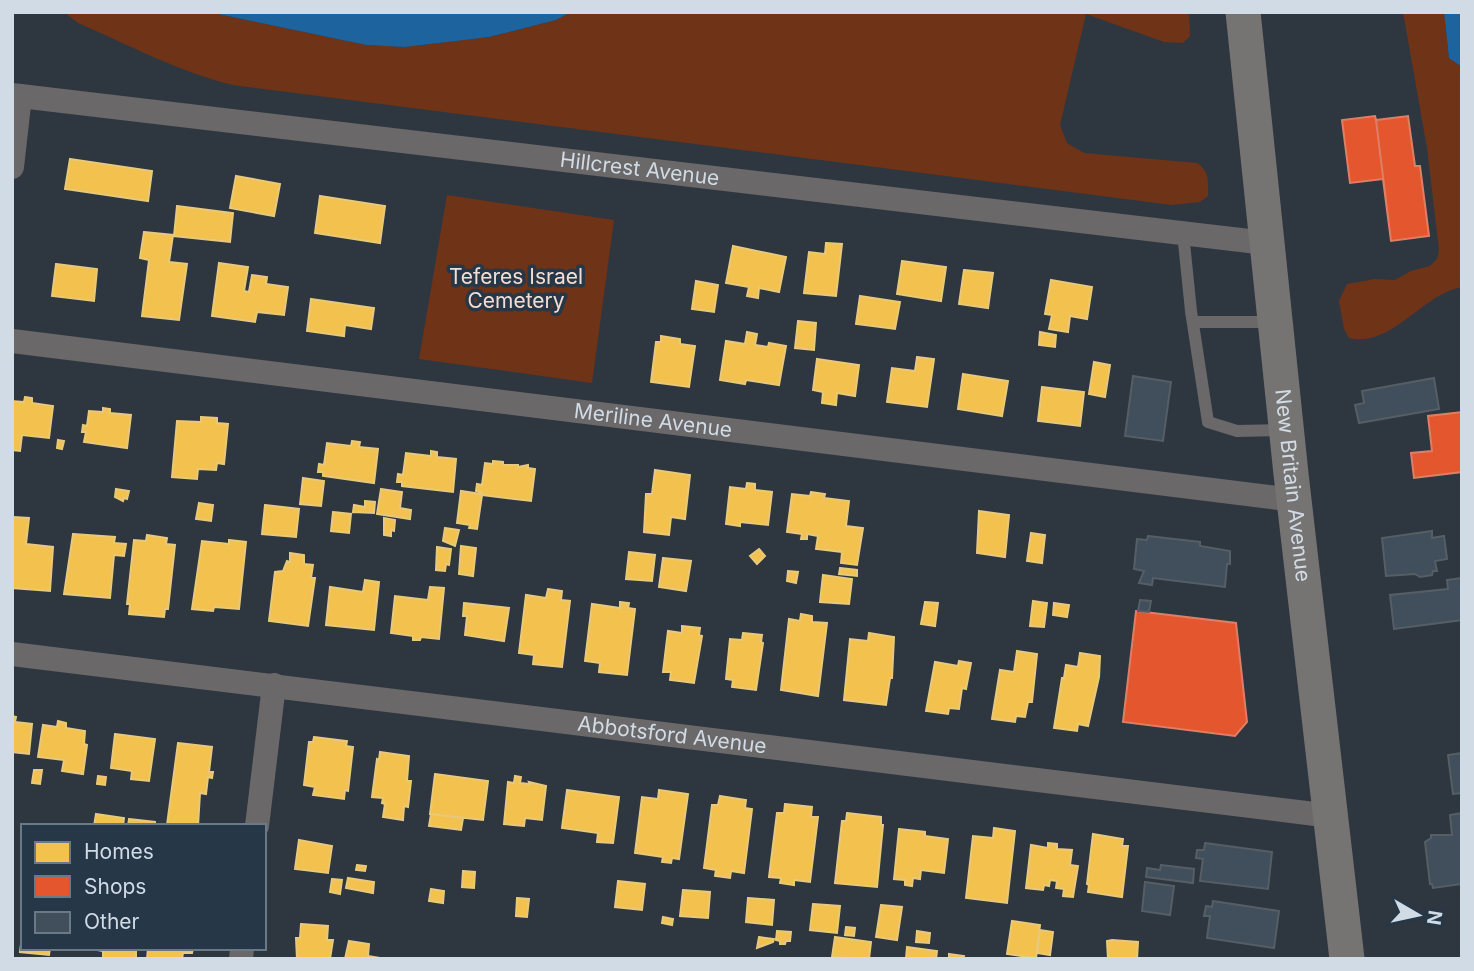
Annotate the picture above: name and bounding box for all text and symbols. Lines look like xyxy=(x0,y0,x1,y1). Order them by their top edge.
street label: Hillcrest Avenue xyxy=(559,147,721,190)
park label: Teferes Israel Cemetery xyxy=(449,264,583,313)
street label: New Britain Avenue xyxy=(1270,388,1316,583)
street label: Meriline Avenue xyxy=(573,398,734,442)
street label: Abbotsford Avenue xyxy=(576,711,768,759)
legend xyxy=(21,824,266,950)
text: Homes xyxy=(84,839,154,864)
text: Shops xyxy=(84,874,146,899)
north arrow xyxy=(1383,880,1453,950)
text: Other xyxy=(84,909,140,934)
text: N xyxy=(1422,909,1447,927)

